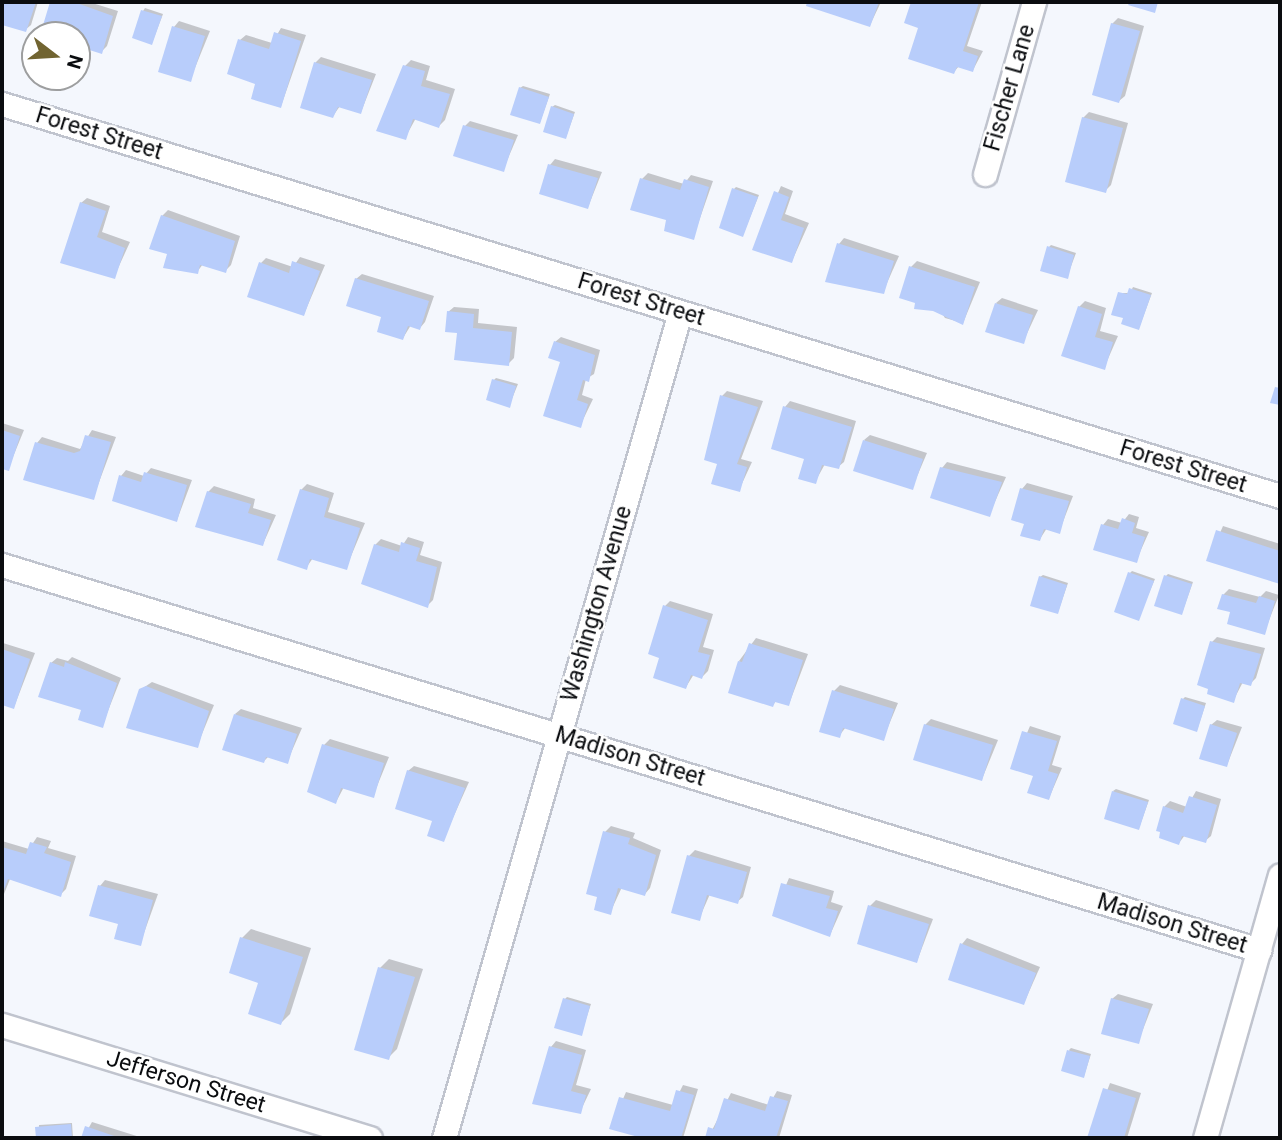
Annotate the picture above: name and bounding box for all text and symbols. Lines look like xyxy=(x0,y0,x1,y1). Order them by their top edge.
north arrow xyxy=(21,21,91,91)
street label: Fischer Lane xyxy=(979,22,1041,154)
text: N xyxy=(62,52,88,71)
street label: Forest Street xyxy=(32,102,166,166)
street label: Forest Street xyxy=(574,268,708,332)
street label: Forest Street xyxy=(1116,435,1250,499)
street label: Washington Avenue xyxy=(556,503,638,705)
street label: Madison Street xyxy=(552,721,708,793)
street label: Madison Street xyxy=(1094,888,1250,960)
street label: Jefferson Street xyxy=(103,1045,269,1119)

